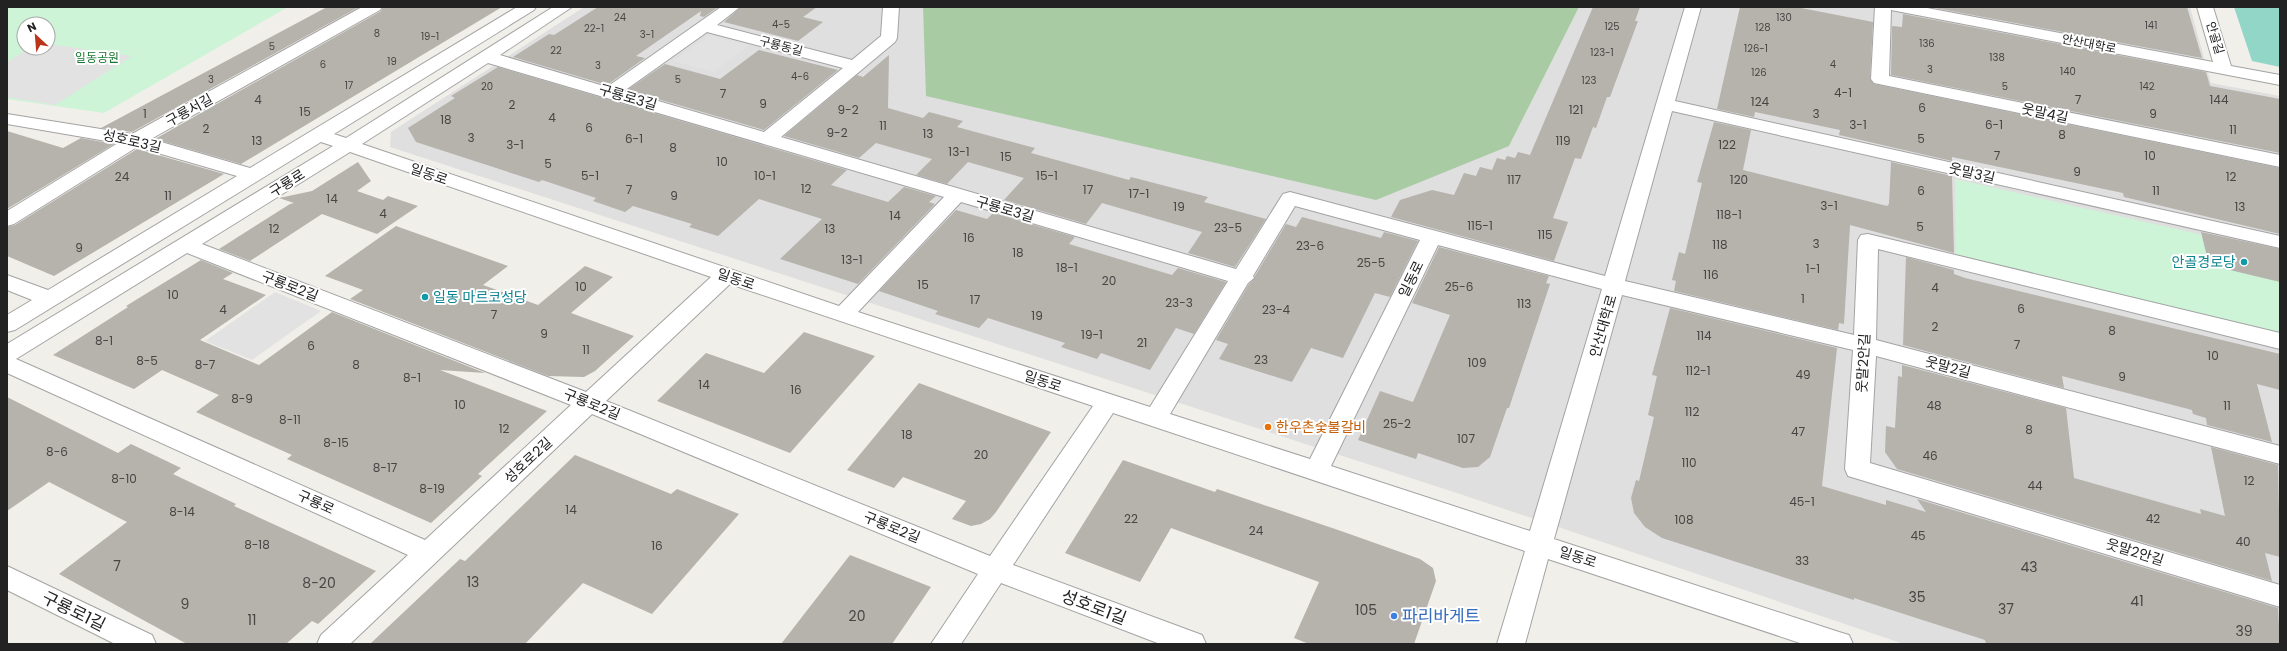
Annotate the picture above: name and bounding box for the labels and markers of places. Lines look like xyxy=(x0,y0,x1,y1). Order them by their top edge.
place label: 안골경로당 xyxy=(2172,252,2236,272)
marker: 안골경로당 xyxy=(2239,257,2249,267)
place label: 일동 마르코성당 xyxy=(433,287,527,307)
marker: 일동 마르코성당 xyxy=(420,292,430,302)
place label: 한우촌숯불갈비 xyxy=(1276,417,1366,437)
marker: 한우촌숯불갈비 xyxy=(1263,422,1273,432)
place label: 파리바게트 xyxy=(1402,604,1480,628)
marker: 파리바게트 xyxy=(1389,611,1399,621)

